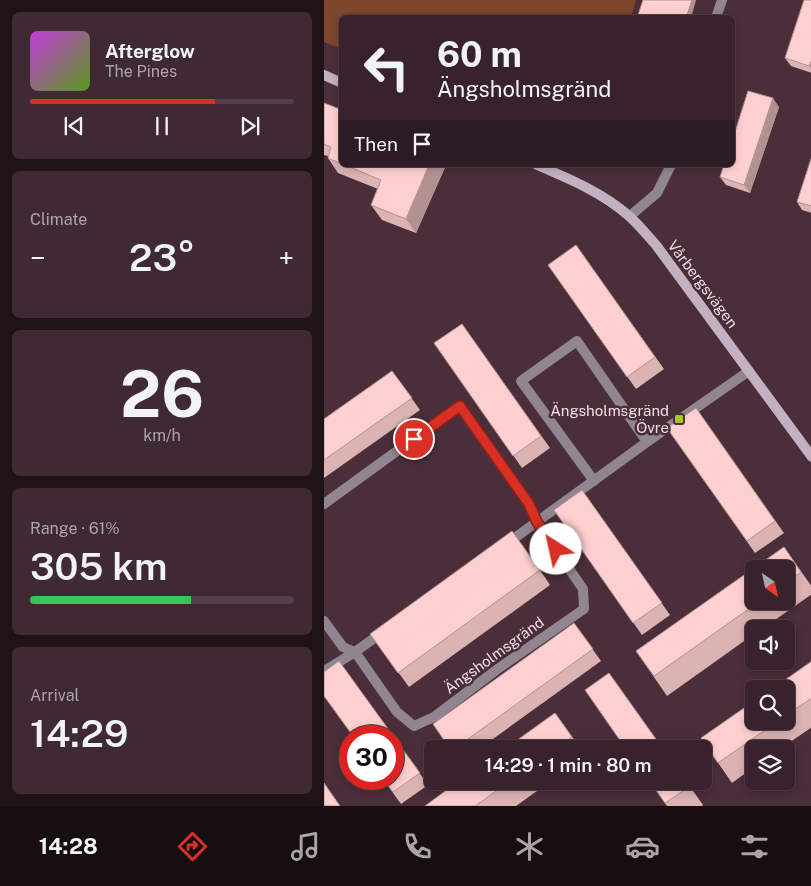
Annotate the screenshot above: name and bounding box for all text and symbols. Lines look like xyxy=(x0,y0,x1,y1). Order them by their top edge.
text: 60 m xyxy=(437,34,522,75)
icon: left xyxy=(354,35,419,100)
text: Afterglow xyxy=(105,40,195,62)
text: The Pines xyxy=(105,62,177,81)
text: Ängsholmsgränd xyxy=(437,76,611,102)
icon: previous xyxy=(60,112,88,140)
icon: pause xyxy=(148,112,176,140)
icon: next xyxy=(236,112,264,140)
icon: arrive xyxy=(408,130,436,158)
text: Then xyxy=(354,133,398,155)
text: Climate xyxy=(30,210,87,229)
text: 23° xyxy=(129,235,195,280)
street label: Vårbergsvägen xyxy=(665,237,741,331)
text: − xyxy=(30,241,46,274)
text: + xyxy=(278,241,294,274)
text: 26 xyxy=(120,355,204,432)
place label: Ängsholmsgränd Övre xyxy=(550,401,669,436)
marker: Ängsholmsgränd Övre xyxy=(673,413,685,425)
pin xyxy=(393,418,435,460)
icon: arrive xyxy=(400,425,428,453)
text: km/h xyxy=(143,426,181,445)
text: Range · 61% xyxy=(30,519,120,538)
position arrow xyxy=(529,522,581,574)
text: 305 km xyxy=(30,544,168,589)
north arrow xyxy=(745,560,795,610)
map controls xyxy=(745,560,795,790)
street label: Ängsholmsgränd xyxy=(440,612,547,697)
button: sound xyxy=(745,620,795,670)
button: search xyxy=(745,680,795,730)
text: Arrival xyxy=(30,686,79,705)
text: 14:29 xyxy=(30,711,129,756)
speed limit sign: 30 xyxy=(339,725,404,790)
button: layers xyxy=(745,740,795,790)
text: 14:29 · 1 min · 80 m xyxy=(484,754,652,776)
icon: directions xyxy=(175,829,210,864)
icon: music xyxy=(288,829,323,864)
icon: phone xyxy=(400,829,435,864)
icon: climate xyxy=(512,829,547,864)
icon: car xyxy=(625,829,660,864)
icon: filters xyxy=(737,829,772,864)
text: 14:28 xyxy=(39,833,98,859)

